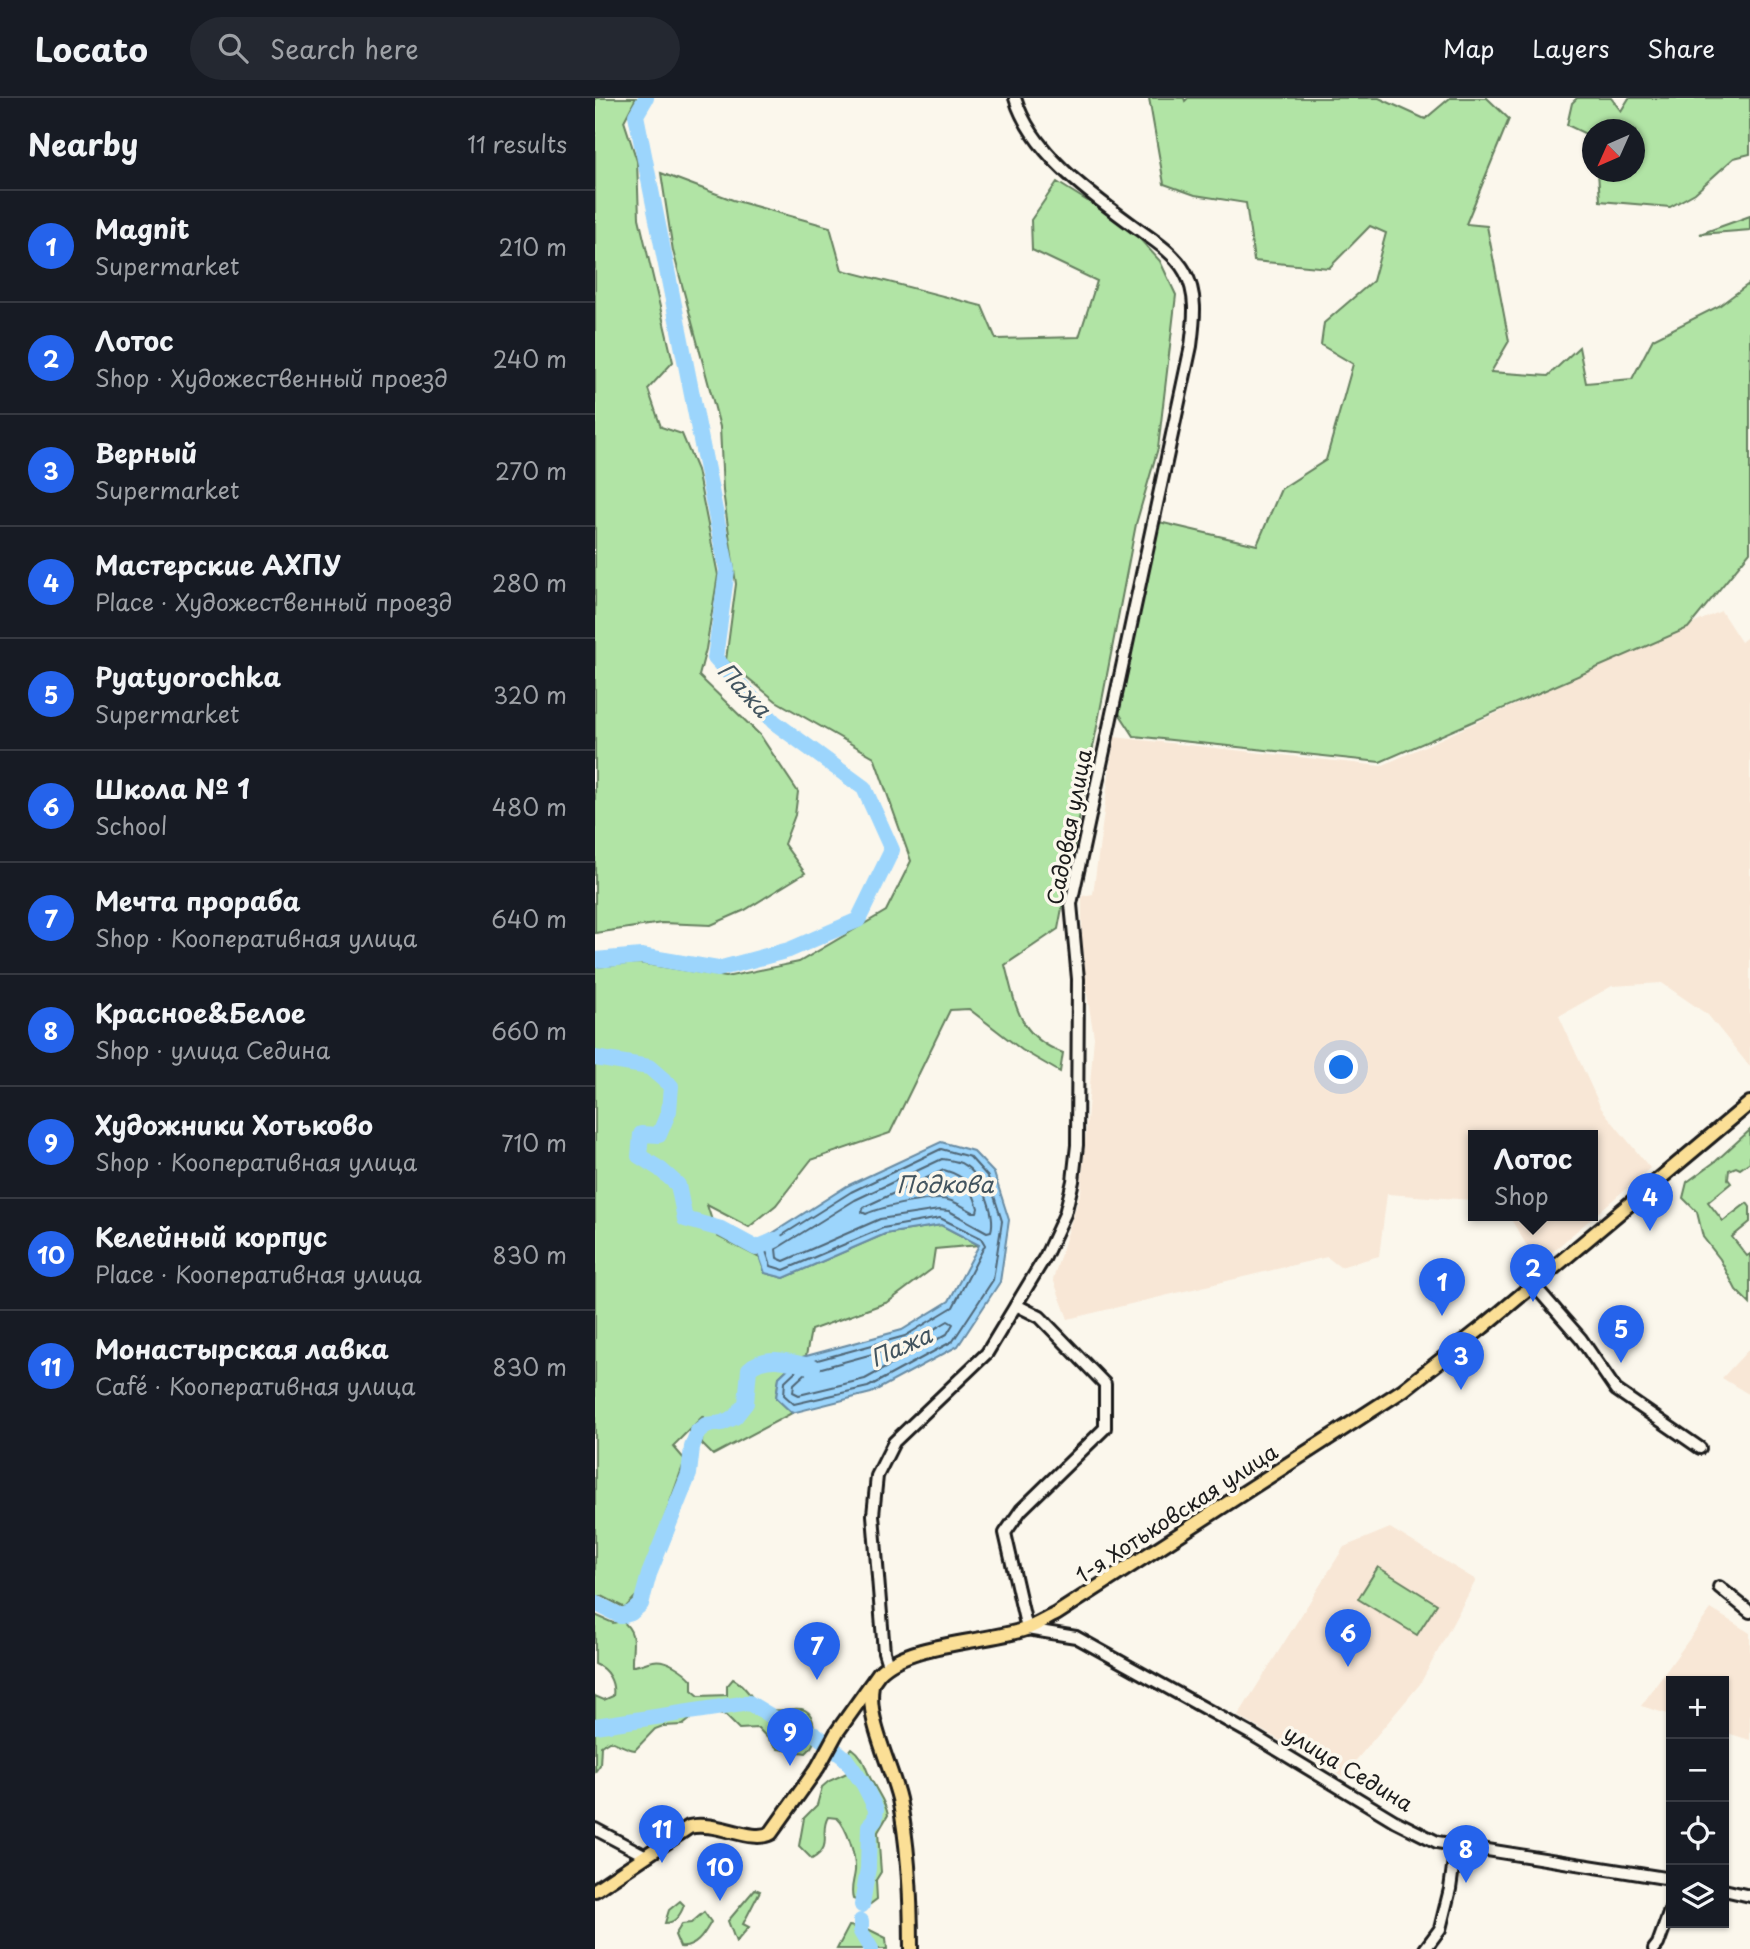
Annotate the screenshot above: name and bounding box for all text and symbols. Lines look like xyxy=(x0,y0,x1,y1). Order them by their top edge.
search box xyxy=(190,17,680,80)
text: Locato xyxy=(35,23,148,73)
icon: search xyxy=(214,29,252,67)
text: Search here xyxy=(270,29,419,68)
text: Map xyxy=(1443,30,1494,66)
text: Layers xyxy=(1532,30,1609,66)
text: Share xyxy=(1647,30,1715,66)
north arrow xyxy=(1582,119,1645,182)
text: Nearby xyxy=(28,121,138,166)
text: 11 results xyxy=(467,126,567,161)
text: Magnit xyxy=(95,209,190,248)
text: 1 xyxy=(46,229,57,264)
text: 210 m xyxy=(499,229,567,264)
text: Supermarket xyxy=(95,248,239,283)
text: Лотос xyxy=(95,321,174,360)
text: 2 xyxy=(43,341,59,376)
text: 240 m xyxy=(493,341,567,376)
text: Shop · Художественный проезд xyxy=(95,360,448,395)
text: Верный xyxy=(95,433,197,472)
text: 3 xyxy=(43,453,59,488)
text: 270 m xyxy=(495,453,567,488)
text: Supermarket xyxy=(95,472,239,507)
text: Мастерские АХПУ xyxy=(95,545,341,584)
text: 4 xyxy=(43,565,59,600)
text: 280 m xyxy=(492,565,567,600)
text: Place · Художественный проезд xyxy=(95,584,452,619)
water label: Пажа xyxy=(710,653,780,725)
text: Pyatyorochka xyxy=(95,657,281,696)
text: 5 xyxy=(44,677,58,712)
text: 320 m xyxy=(493,677,567,712)
text: Supermarket xyxy=(95,696,239,731)
street label: Садовая улица xyxy=(1037,745,1099,907)
text: Школа № 1 xyxy=(95,769,250,808)
text: 6 xyxy=(43,789,59,824)
text: 480 m xyxy=(492,789,567,824)
text: School xyxy=(95,808,167,843)
text: Мечта прораба xyxy=(95,881,301,920)
text: 7 xyxy=(44,901,58,936)
text: 640 m xyxy=(491,901,567,936)
text: Shop · Кооперативная улица xyxy=(95,920,417,955)
text: Красное&Белое xyxy=(95,993,306,1032)
text: 8 xyxy=(44,1013,58,1048)
text: 660 m xyxy=(491,1013,567,1048)
text: Shop · улица Седина xyxy=(95,1032,330,1067)
your location xyxy=(1324,1050,1358,1084)
text: Художники Хотьково xyxy=(95,1105,373,1144)
text: 9 xyxy=(44,1125,58,1160)
text: 710 m xyxy=(501,1125,567,1160)
popup xyxy=(1468,1130,1598,1221)
text: Лотос xyxy=(1494,1139,1572,1178)
text: Shop · Кооперативная улица xyxy=(95,1144,417,1179)
water label: Подкова xyxy=(897,1166,994,1201)
pin: 4 xyxy=(1627,1173,1673,1231)
text: Shop xyxy=(1494,1178,1549,1213)
text: Келейный корпус xyxy=(95,1217,327,1256)
text: 10 xyxy=(37,1237,65,1272)
text: 830 m xyxy=(492,1237,567,1272)
pin: 2 xyxy=(1510,1244,1556,1302)
text: Place · Кооперативная улица xyxy=(95,1256,422,1291)
pin: 1 xyxy=(1419,1258,1465,1316)
pin: 5 xyxy=(1598,1305,1644,1363)
water label: Пажа xyxy=(864,1316,937,1375)
text: Монастырская лавка xyxy=(95,1329,389,1368)
pin: 3 xyxy=(1438,1332,1484,1390)
text: 11 xyxy=(41,1349,61,1384)
text: 830 m xyxy=(492,1349,567,1384)
text: Café · Кооперативная улица xyxy=(95,1368,416,1403)
street label: 1-я Хотьковская улица xyxy=(1069,1434,1284,1590)
pin: 6 xyxy=(1325,1609,1371,1667)
pin: 7 xyxy=(794,1622,840,1680)
map controls xyxy=(1666,1676,1729,1928)
button: + xyxy=(1666,1676,1729,1739)
pin: 9 xyxy=(767,1708,813,1766)
street label: улица Седина xyxy=(1278,1716,1420,1819)
button: − xyxy=(1666,1739,1729,1802)
button: locate xyxy=(1666,1802,1729,1865)
pin: 11 xyxy=(639,1805,685,1863)
pin: 8 xyxy=(1443,1825,1489,1883)
pin: 10 xyxy=(697,1843,743,1901)
button: layers xyxy=(1666,1865,1729,1928)

